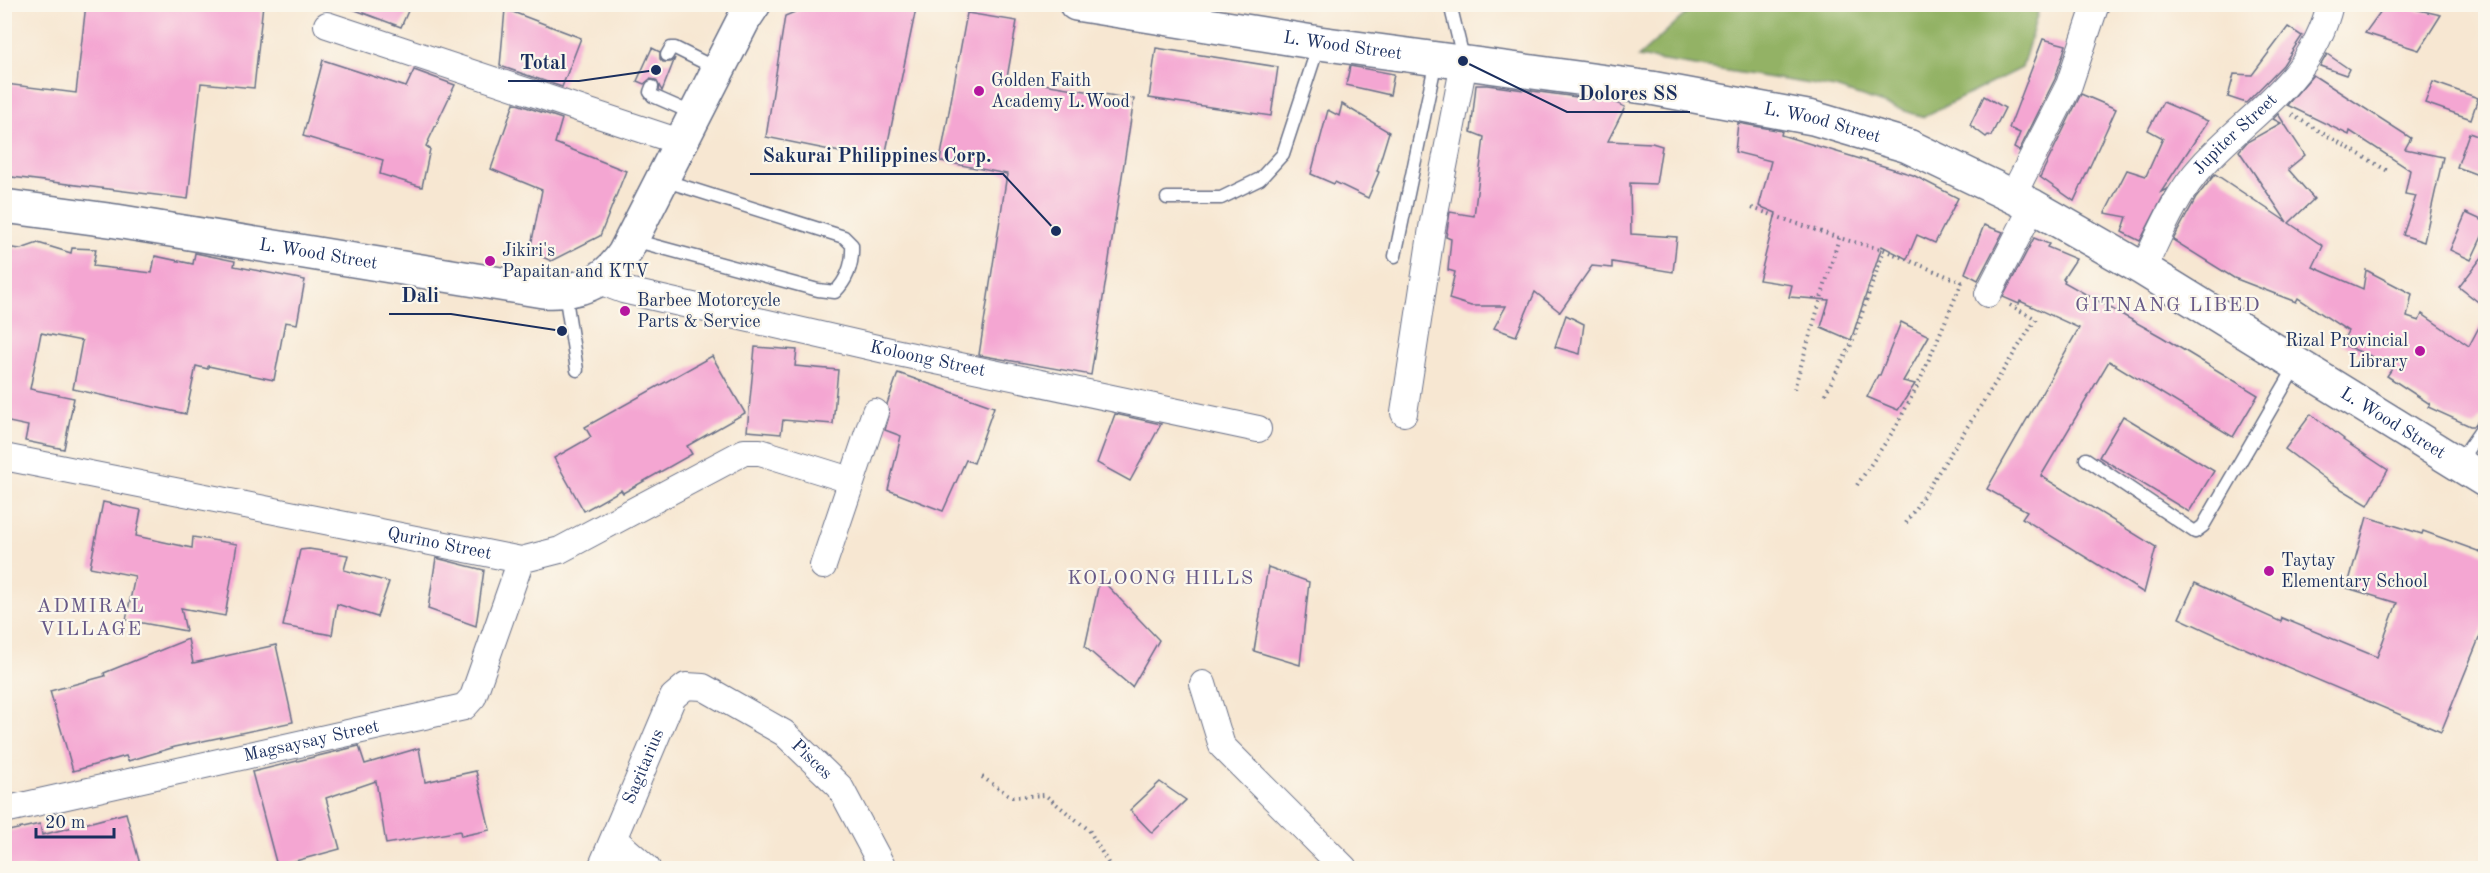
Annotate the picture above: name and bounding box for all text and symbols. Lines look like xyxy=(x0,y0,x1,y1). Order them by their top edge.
street label: L. Wood Street xyxy=(1282,28,1403,63)
callout: Total xyxy=(508,43,579,81)
text: Total xyxy=(520,54,566,74)
place label: Golden Faith Academy L.Wood xyxy=(991,72,1130,111)
callout: Dolores SS xyxy=(1567,74,1690,112)
marker: Golden Faith Academy L.Wood xyxy=(972,84,986,98)
text: Dolores SS xyxy=(1578,85,1678,105)
street label: Jupiter Street xyxy=(2190,91,2281,178)
street label: L. Wood Street xyxy=(1762,100,1883,146)
callout: Sakurai Philippines Corp. xyxy=(750,136,1003,174)
text: Sakurai Philippines Corp. xyxy=(762,147,992,167)
street label: L. Wood Street xyxy=(258,236,379,273)
place label: Jikiri's Papaitan and KTV xyxy=(502,242,649,281)
marker: Jikiri's Papaitan and KTV xyxy=(483,254,497,268)
callout: Dali xyxy=(389,276,451,314)
text: Dali xyxy=(401,287,439,307)
place label: Barbee Motorcycle Parts & Service xyxy=(637,292,781,331)
district label: GITNANG LIBED xyxy=(2075,296,2261,316)
marker: Barbee Motorcycle Parts & Service xyxy=(618,304,632,318)
place label: Rizal Provincial Library xyxy=(2285,332,2408,371)
street label: Koloong Street xyxy=(868,338,987,380)
marker: Rizal Provincial Library xyxy=(2413,344,2427,358)
street label: L. Wood Street xyxy=(2337,384,2448,463)
street label: Qurino Street xyxy=(386,525,493,563)
place label: Taytay Elementary School xyxy=(2281,552,2428,591)
marker: Taytay Elementary School xyxy=(2262,564,2276,578)
district label: KOLOONG HILLS xyxy=(1067,569,1255,589)
district label: ADMIRAL VILLAGE xyxy=(36,597,146,640)
street label: Magsaysay Street xyxy=(242,717,381,765)
street label: Sagitarius xyxy=(620,726,668,807)
street label: Pisces xyxy=(788,736,836,783)
scale bar xyxy=(36,801,114,839)
text: 20 m xyxy=(45,814,85,832)

